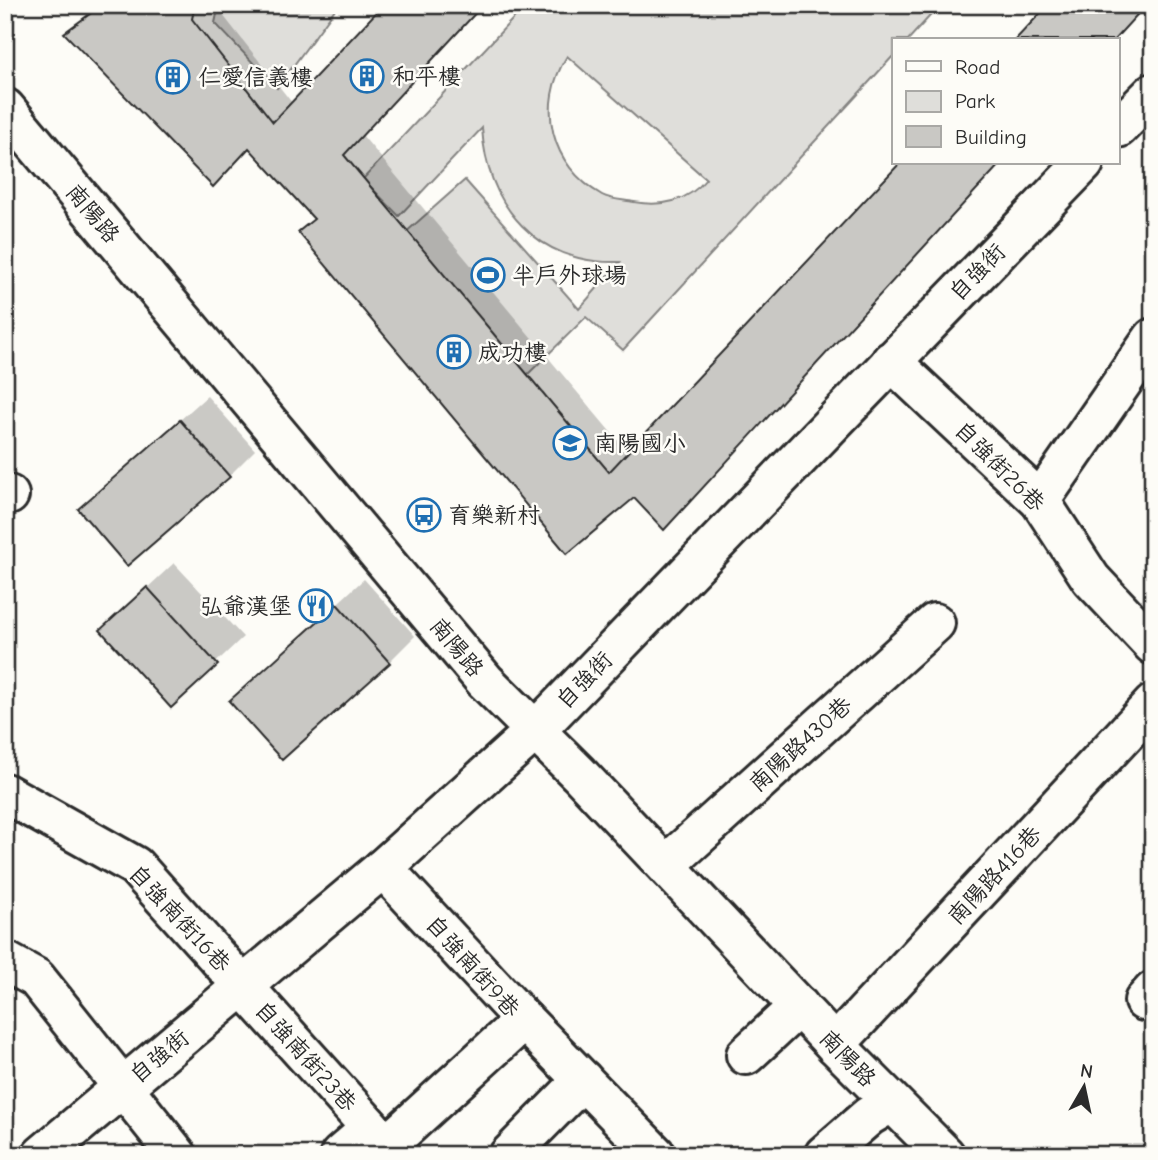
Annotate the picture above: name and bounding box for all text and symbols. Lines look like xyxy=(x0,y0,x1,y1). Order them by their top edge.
legend xyxy=(892,38,1120,164)
text: Road xyxy=(955,55,1000,79)
building icon: 和平樓 xyxy=(348,57,386,95)
building icon: 仁愛信義樓 xyxy=(154,58,192,96)
place label: 和平樓 xyxy=(392,63,461,90)
place label: 仁愛信義樓 xyxy=(198,64,313,91)
text: Park xyxy=(955,89,995,113)
text: Building xyxy=(955,125,1027,149)
street label: 南陽路 xyxy=(60,178,125,248)
street label: 自強街 xyxy=(944,238,1011,307)
sports icon: 半戶外球場 xyxy=(469,256,507,294)
place label: 半戶外球場 xyxy=(512,262,627,289)
building icon: 成功樓 xyxy=(435,333,473,371)
place label: 成功樓 xyxy=(478,339,547,366)
street label: 自強街26巷 xyxy=(949,416,1051,518)
school or university icon: 南陽國小 xyxy=(551,424,589,462)
place label: 南陽國小 xyxy=(594,430,686,457)
bus stop icon: 育樂新村 xyxy=(405,496,443,534)
place label: 育樂新村 xyxy=(448,502,540,529)
restaurant icon: 弘爺漢堡 xyxy=(297,587,335,625)
place label: 弘爺漢堡 xyxy=(200,593,292,620)
street label: 南陽路 xyxy=(424,612,489,682)
street label: 自強街 xyxy=(551,646,618,715)
street label: 南陽路430巷 xyxy=(743,691,858,797)
street label: 南陽路416巷 xyxy=(942,820,1047,930)
street label: 自強南街16巷 xyxy=(123,859,237,978)
street label: 自強南街9巷 xyxy=(420,910,526,1023)
street label: 自強南街23巷 xyxy=(249,996,363,1118)
street label: 自強街 xyxy=(124,1024,194,1089)
street label: 南陽路 xyxy=(814,1024,881,1093)
north arrow xyxy=(1050,1052,1120,1122)
text: N xyxy=(1079,1059,1094,1083)

